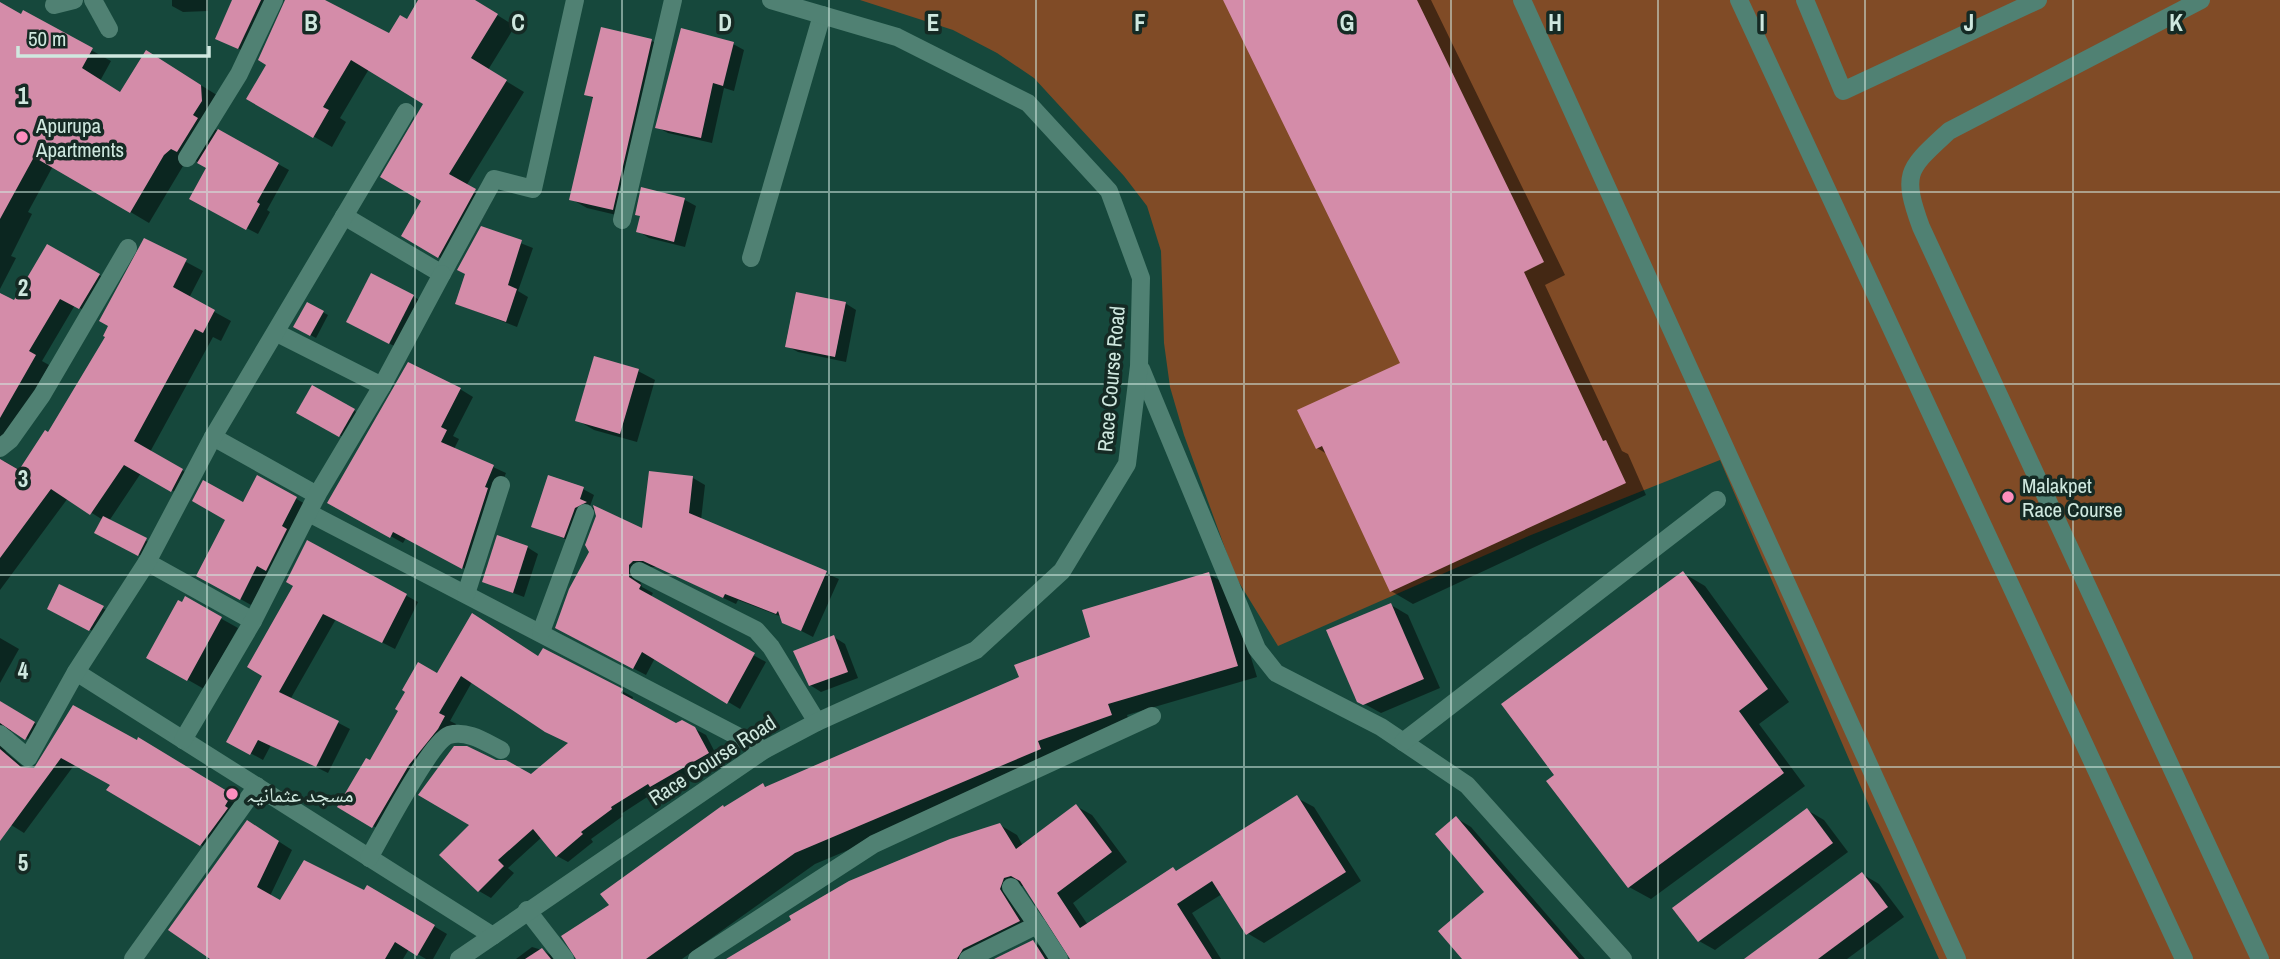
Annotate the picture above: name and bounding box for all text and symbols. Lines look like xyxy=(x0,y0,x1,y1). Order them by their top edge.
text: B xyxy=(304,7,318,38)
text: C xyxy=(511,7,525,38)
text: D xyxy=(718,7,732,38)
text: E xyxy=(927,7,939,38)
text: F xyxy=(1134,7,1146,38)
text: G xyxy=(1340,7,1354,38)
text: H xyxy=(1548,7,1562,38)
text: I xyxy=(1759,7,1765,38)
text: J xyxy=(1964,7,1974,38)
text: K xyxy=(2169,7,2183,38)
scale bar xyxy=(18,14,208,58)
text: 50 m xyxy=(28,24,66,53)
text: 1 xyxy=(18,80,29,111)
place label: Apurupa Apartments xyxy=(35,111,124,164)
marker: Apurupa Apartments xyxy=(14,129,30,145)
text: 2 xyxy=(18,272,28,303)
street label: Race Course Road xyxy=(1090,305,1132,453)
text: 3 xyxy=(18,463,28,494)
place label: Malakpet Race Course xyxy=(2022,471,2123,524)
marker: Malakpet Race Course xyxy=(2000,489,2016,505)
text: 4 xyxy=(18,655,29,686)
street label: Race Course Road xyxy=(643,708,781,812)
place label: مسجد عثمانیہ xyxy=(246,780,353,809)
marker: مسجد عثمانیہ xyxy=(224,786,240,802)
text: 5 xyxy=(18,847,28,878)

